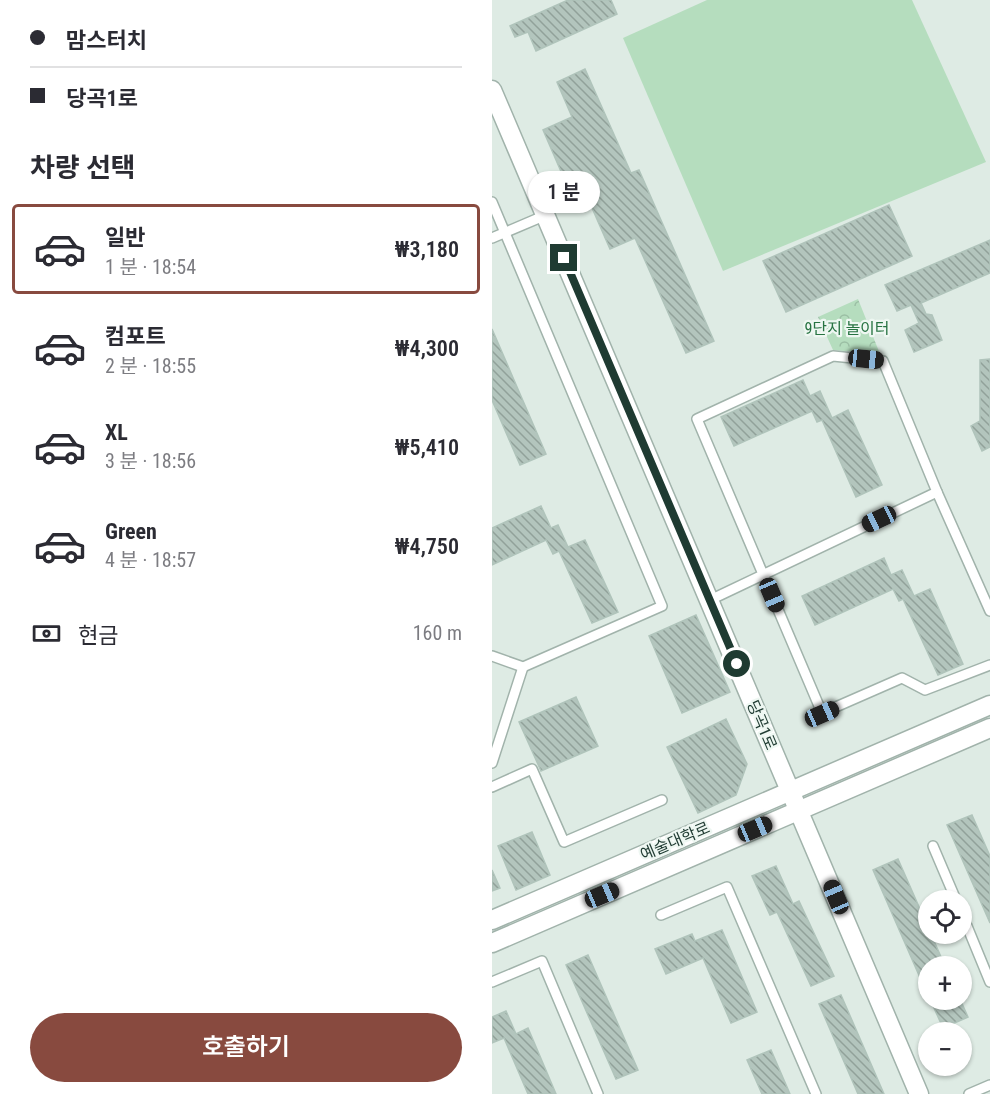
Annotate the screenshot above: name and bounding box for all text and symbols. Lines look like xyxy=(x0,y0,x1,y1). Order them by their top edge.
text: 맘스터치 xyxy=(66,28,147,53)
text: 당곡1로 xyxy=(66,86,138,111)
text: 차량 선택 xyxy=(30,152,136,184)
callout: 1 분 xyxy=(528,171,600,213)
text: 1 분 xyxy=(547,180,581,204)
icon: car xyxy=(33,222,87,276)
text: 일반 xyxy=(105,225,145,250)
text: ₩3,180 xyxy=(394,237,459,262)
route end xyxy=(550,244,577,271)
text: 1 분 · 18:54 xyxy=(105,255,196,279)
park label: 9단지 놀이터 xyxy=(804,319,890,338)
icon: car xyxy=(33,321,87,375)
text: 컴포트 xyxy=(105,324,166,349)
text: ₩4,300 xyxy=(394,336,459,361)
car xyxy=(847,348,885,370)
text: 2 분 · 18:55 xyxy=(105,354,196,378)
icon: car xyxy=(33,420,87,474)
text: XL xyxy=(105,420,128,445)
text: ₩5,410 xyxy=(394,435,459,460)
text: 3 분 · 18:56 xyxy=(105,449,196,473)
car xyxy=(859,503,899,535)
icon: car xyxy=(33,519,87,573)
text: Green xyxy=(105,519,157,544)
text: ₩4,750 xyxy=(394,534,459,559)
text: 4 분 · 18:57 xyxy=(105,548,196,572)
car xyxy=(757,575,787,615)
icon: cash xyxy=(30,617,63,650)
text: 160 m xyxy=(413,621,462,645)
text: 현금 xyxy=(78,623,118,648)
route start xyxy=(723,650,750,677)
street label: 당곡1로 xyxy=(743,697,781,753)
car xyxy=(802,698,842,730)
car xyxy=(735,814,775,844)
street label: 예술대학로 xyxy=(637,818,713,864)
car xyxy=(821,877,851,917)
car xyxy=(582,880,622,910)
map controls xyxy=(918,890,972,1076)
button: locate xyxy=(918,890,972,944)
button: + xyxy=(918,956,972,1010)
button: 호출하기 xyxy=(30,1013,462,1082)
button: − xyxy=(918,1022,972,1076)

